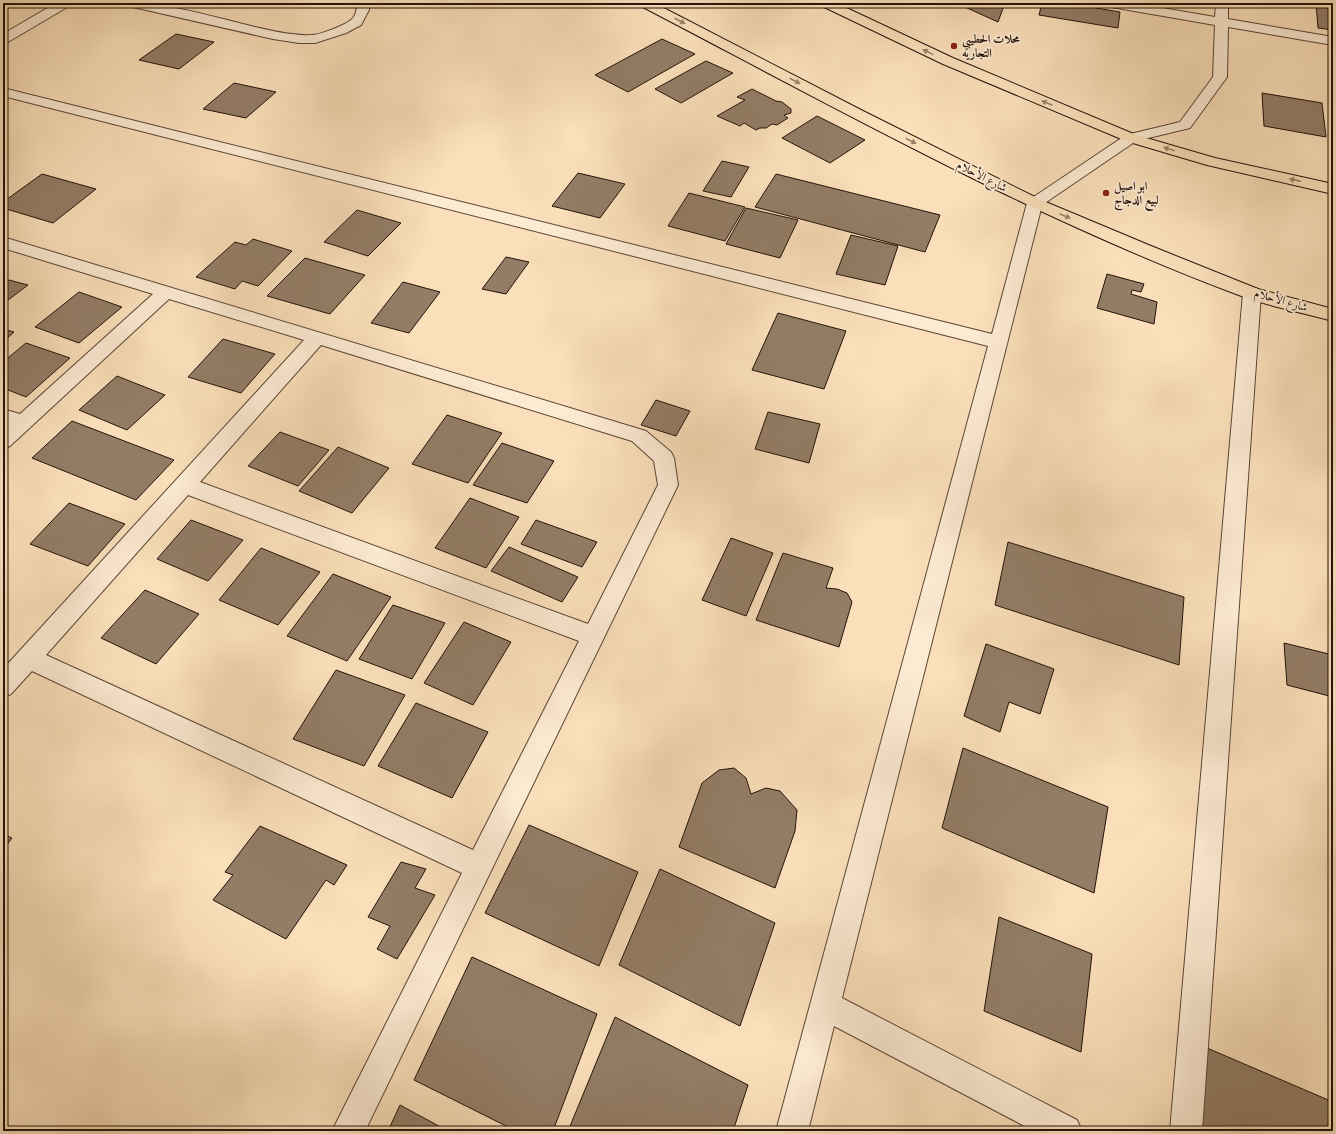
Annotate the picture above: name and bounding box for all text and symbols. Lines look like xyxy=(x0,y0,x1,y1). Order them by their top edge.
one-way arrow xyxy=(674,18,686,24)
place label: محلات الحطيبي التجاريه xyxy=(962,30,1020,61)
marker: محلات الحطيبي التجاريه xyxy=(949,41,959,51)
one-way arrow xyxy=(922,49,934,55)
one-way arrow xyxy=(789,78,801,84)
one-way arrow xyxy=(1041,99,1053,105)
one-way arrow xyxy=(905,137,916,144)
one-way arrow xyxy=(1163,146,1175,152)
street label: شارع الأحلام xyxy=(953,156,1011,198)
place label: ابو اصيل لبيع الدجاج xyxy=(1114,177,1159,212)
one-way arrow xyxy=(1289,177,1301,183)
marker: ابو اصيل لبيع الدجاج xyxy=(1101,188,1111,198)
one-way arrow xyxy=(1060,213,1071,219)
street label: شارع الأحلام xyxy=(1252,284,1310,318)

